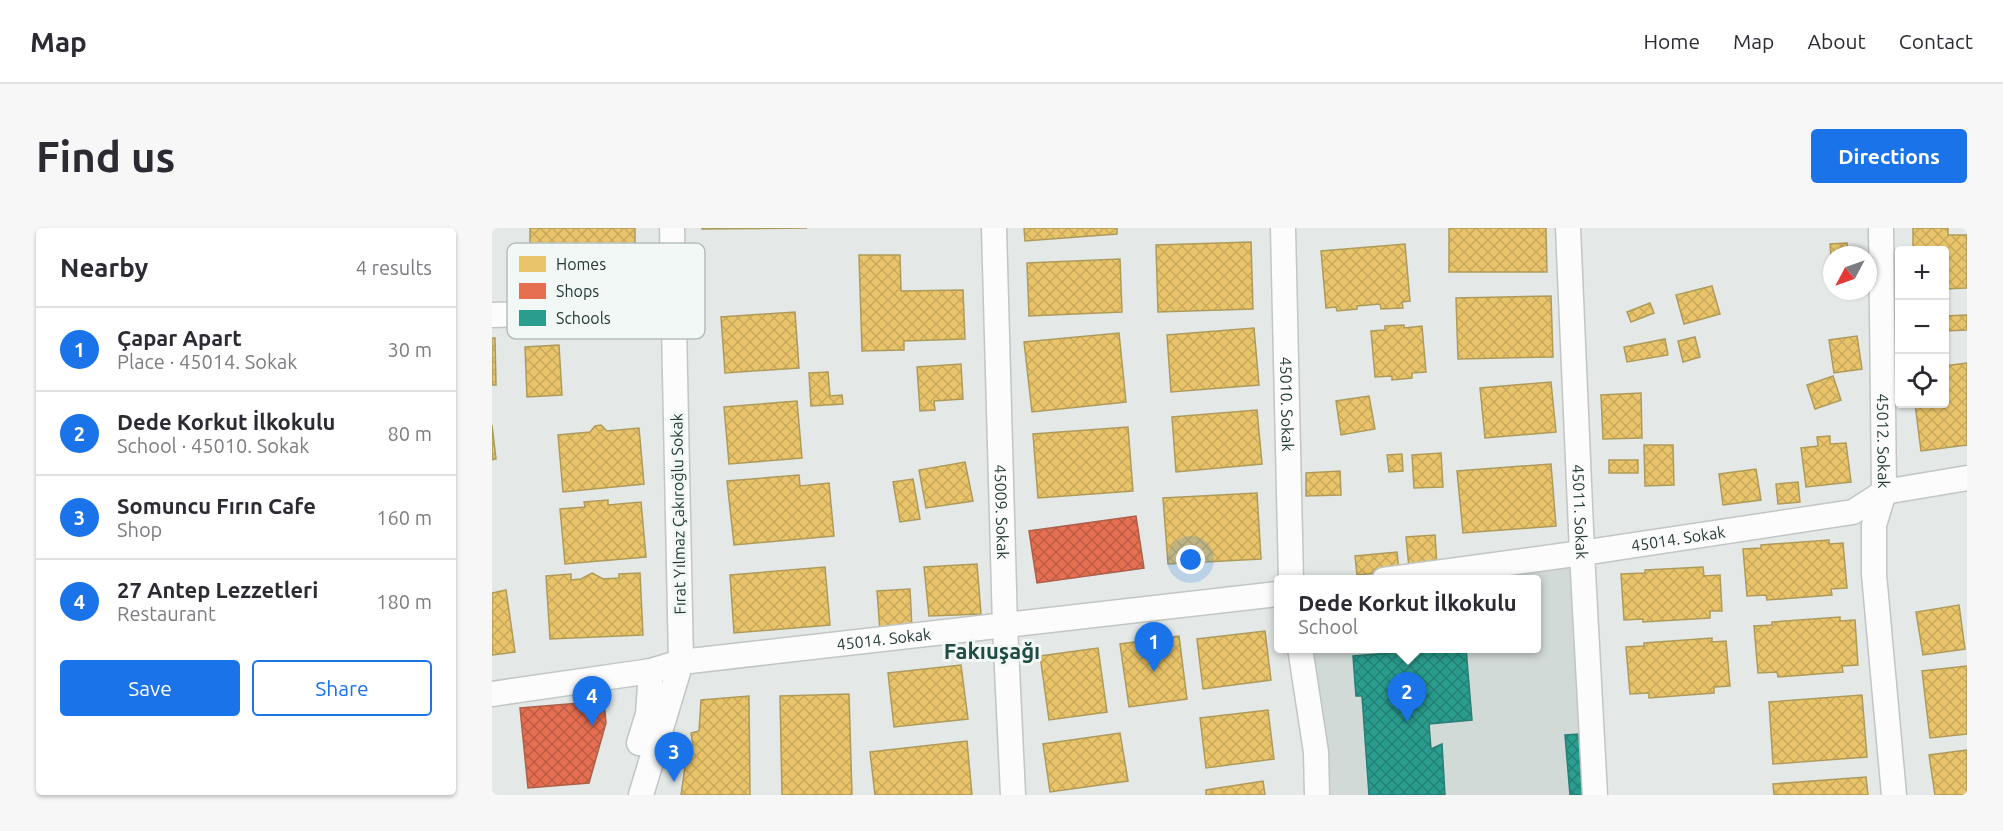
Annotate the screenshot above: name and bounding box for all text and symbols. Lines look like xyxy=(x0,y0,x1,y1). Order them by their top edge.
text: Map xyxy=(30,26,87,57)
text: Home xyxy=(1643,29,1700,53)
text: Map xyxy=(1733,29,1774,53)
text: About xyxy=(1807,29,1866,53)
text: Contact xyxy=(1899,29,1973,53)
button: Directions xyxy=(1811,129,1967,183)
text: Find us xyxy=(36,133,175,180)
legend xyxy=(507,243,705,339)
north arrow xyxy=(1823,246,1877,300)
map controls xyxy=(1895,246,1949,408)
button: + xyxy=(1895,246,1949,300)
text: Nearby xyxy=(60,253,148,282)
text: Homes xyxy=(556,255,606,273)
text: 4 results xyxy=(356,256,432,279)
text: Shops xyxy=(556,282,599,300)
button: − xyxy=(1895,300,1949,354)
text: Schools xyxy=(556,309,611,327)
text: Çapar Apart xyxy=(117,325,242,350)
text: 1 xyxy=(74,338,85,361)
text: 30 m xyxy=(388,338,432,361)
text: Place · 45014. Sokak xyxy=(117,350,297,373)
button: locate xyxy=(1895,354,1949,408)
street label: 45010. Sokak xyxy=(1277,356,1297,452)
street label: 45012. Sokak xyxy=(1874,393,1893,489)
text: Dede Korkut İlkokulu xyxy=(117,409,335,434)
street label: Fırat Yılmaz Çakıroğlu Sokak xyxy=(667,413,689,615)
text: 2 xyxy=(74,422,85,445)
text: 80 m xyxy=(388,422,432,445)
text: School · 45010. Sokak xyxy=(117,434,309,457)
street label: 45009. Sokak xyxy=(992,464,1012,560)
street label: 45011. Sokak xyxy=(1569,464,1591,560)
text: Somuncu Fırın Cafe xyxy=(117,493,316,518)
text: 3 xyxy=(74,506,85,529)
text: 160 m xyxy=(376,506,432,529)
text: Shop xyxy=(117,518,162,541)
street label: 45014. Sokak xyxy=(1630,522,1726,554)
your location xyxy=(1176,545,1205,574)
popup xyxy=(1274,575,1541,653)
text: 27 Antep Lezzetleri xyxy=(117,577,318,602)
text: 4 xyxy=(74,590,85,613)
text: 180 m xyxy=(376,590,432,613)
text: Dede Korkut İlkokulu xyxy=(1298,590,1517,615)
text: Restaurant xyxy=(117,602,216,625)
text: School xyxy=(1298,615,1358,638)
pin: 1 xyxy=(1134,622,1174,672)
street label: 45014. Sokak xyxy=(836,625,932,653)
district label: Fakıuşağı xyxy=(944,638,1040,664)
button: Save xyxy=(60,660,240,716)
button: Share xyxy=(252,660,432,716)
pin: 2 xyxy=(1388,672,1426,722)
pin: 4 xyxy=(572,676,612,726)
pin: 3 xyxy=(654,732,693,782)

